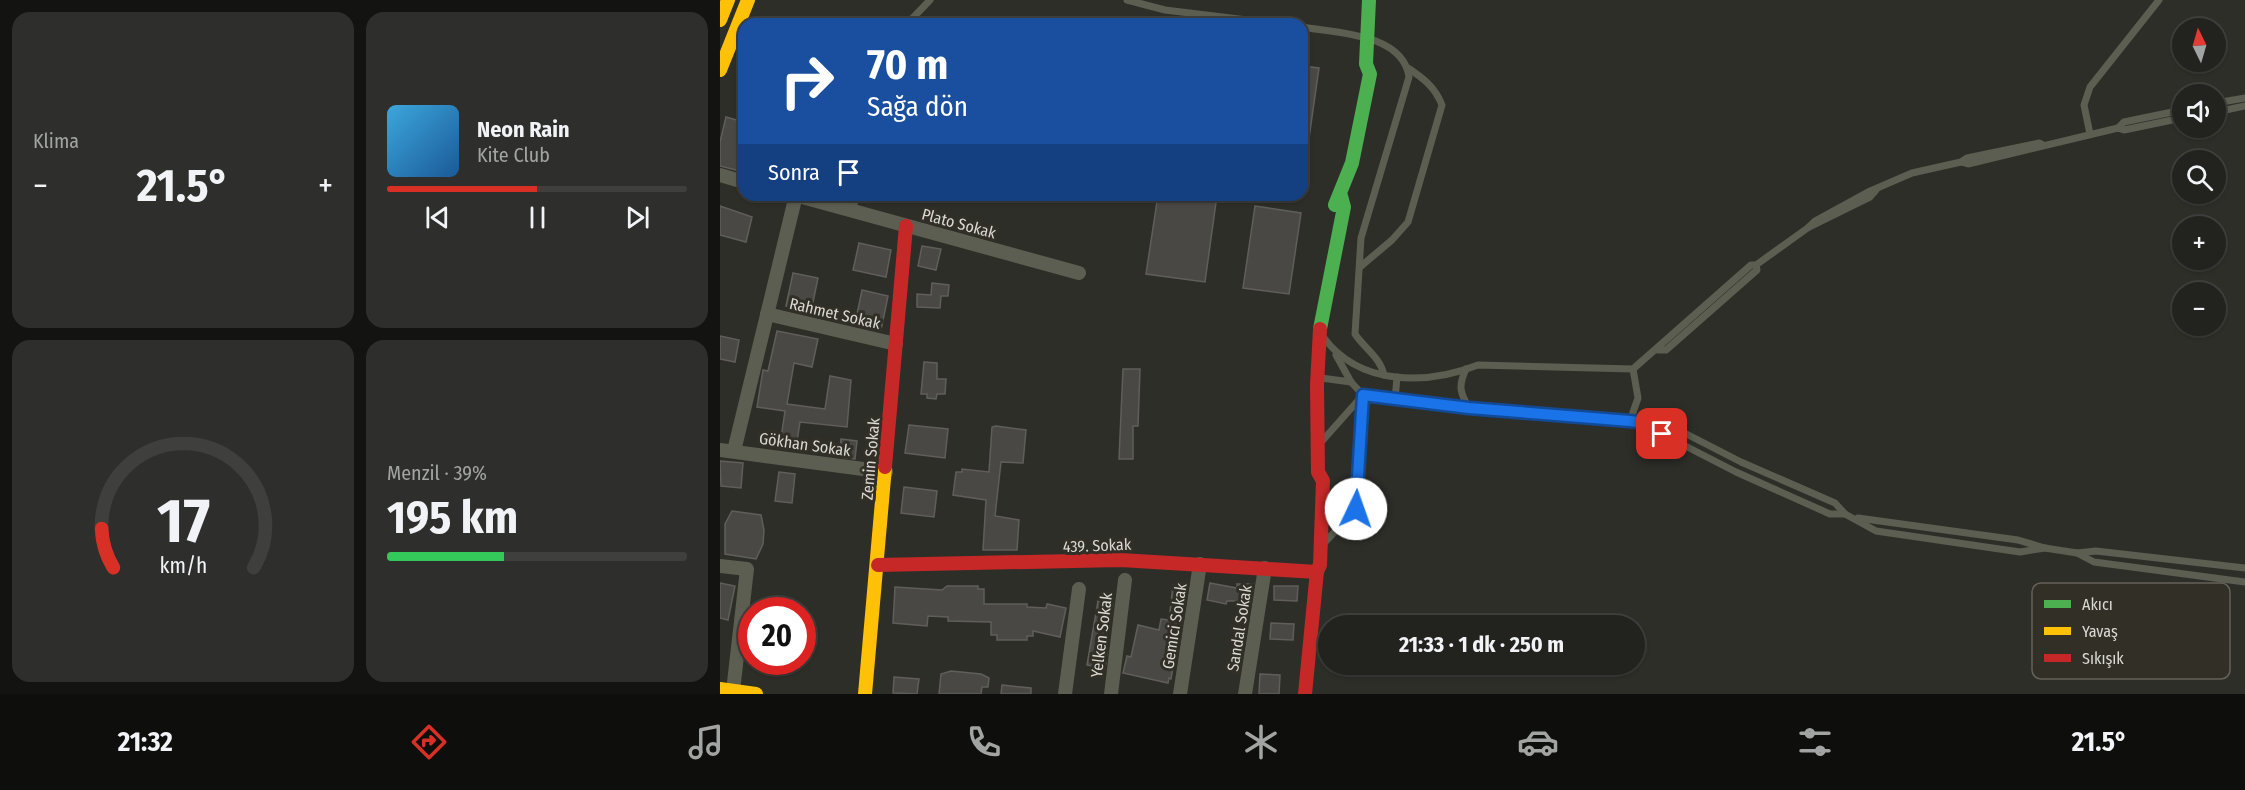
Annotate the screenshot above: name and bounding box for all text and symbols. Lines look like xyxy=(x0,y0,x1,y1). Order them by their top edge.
north arrow xyxy=(2172,18,2226,72)
map controls xyxy=(2172,18,2226,336)
text: 70 m xyxy=(867,40,948,90)
icon: right xyxy=(768,42,846,120)
button: sound xyxy=(2172,84,2226,138)
text: Sağa dön xyxy=(867,91,968,123)
text: Neon Rain xyxy=(477,116,570,143)
text: Klima xyxy=(33,129,79,153)
text: Kite Club xyxy=(477,143,550,167)
button: search xyxy=(2172,150,2226,204)
icon: arrive xyxy=(832,156,865,189)
text: 21.5° xyxy=(137,159,229,213)
text: Sonra xyxy=(768,159,820,186)
text: − xyxy=(33,166,48,206)
text: + xyxy=(318,166,333,206)
icon: previous xyxy=(421,201,454,234)
icon: pause xyxy=(521,201,554,234)
icon: next xyxy=(621,201,654,234)
street label: Plato Sokak xyxy=(920,204,999,243)
button: + xyxy=(2172,216,2226,270)
button: − xyxy=(2172,282,2226,336)
street label: Rahmet Sokak xyxy=(787,294,883,333)
pin xyxy=(1636,408,1687,459)
street label: Zemin Sokak xyxy=(857,417,884,501)
icon: arrive xyxy=(1645,417,1678,450)
street label: Gökhan Sokak xyxy=(758,429,853,460)
text: Menzil · 39% xyxy=(387,461,487,485)
position arrow xyxy=(1324,477,1388,541)
text: 17 xyxy=(157,484,209,559)
text: 195 km xyxy=(387,491,518,545)
street label: 439. Sokak xyxy=(1063,535,1132,556)
text: km/h xyxy=(159,553,207,579)
street label: Gemici Sokak xyxy=(1158,581,1191,670)
street label: Sandal Sokak xyxy=(1223,583,1256,673)
legend xyxy=(2032,583,2230,679)
street label: Yelken Sokak xyxy=(1087,591,1116,679)
text: Akıcı xyxy=(2082,595,2113,614)
speed limit sign: 20 xyxy=(738,597,816,675)
text: Yavaş xyxy=(2082,622,2118,641)
text: 21:33 · 1 dk · 250 m xyxy=(1399,631,1564,658)
text: Sıkışık xyxy=(2082,649,2124,668)
icon: directions xyxy=(408,721,450,763)
icon: music xyxy=(685,721,727,763)
icon: phone xyxy=(963,721,1005,763)
icon: climate xyxy=(1240,721,1282,763)
icon: car xyxy=(1517,721,1559,763)
icon: filters xyxy=(1794,721,1836,763)
text: 21:32 xyxy=(118,726,173,758)
text: 21.5° xyxy=(2072,726,2127,758)

